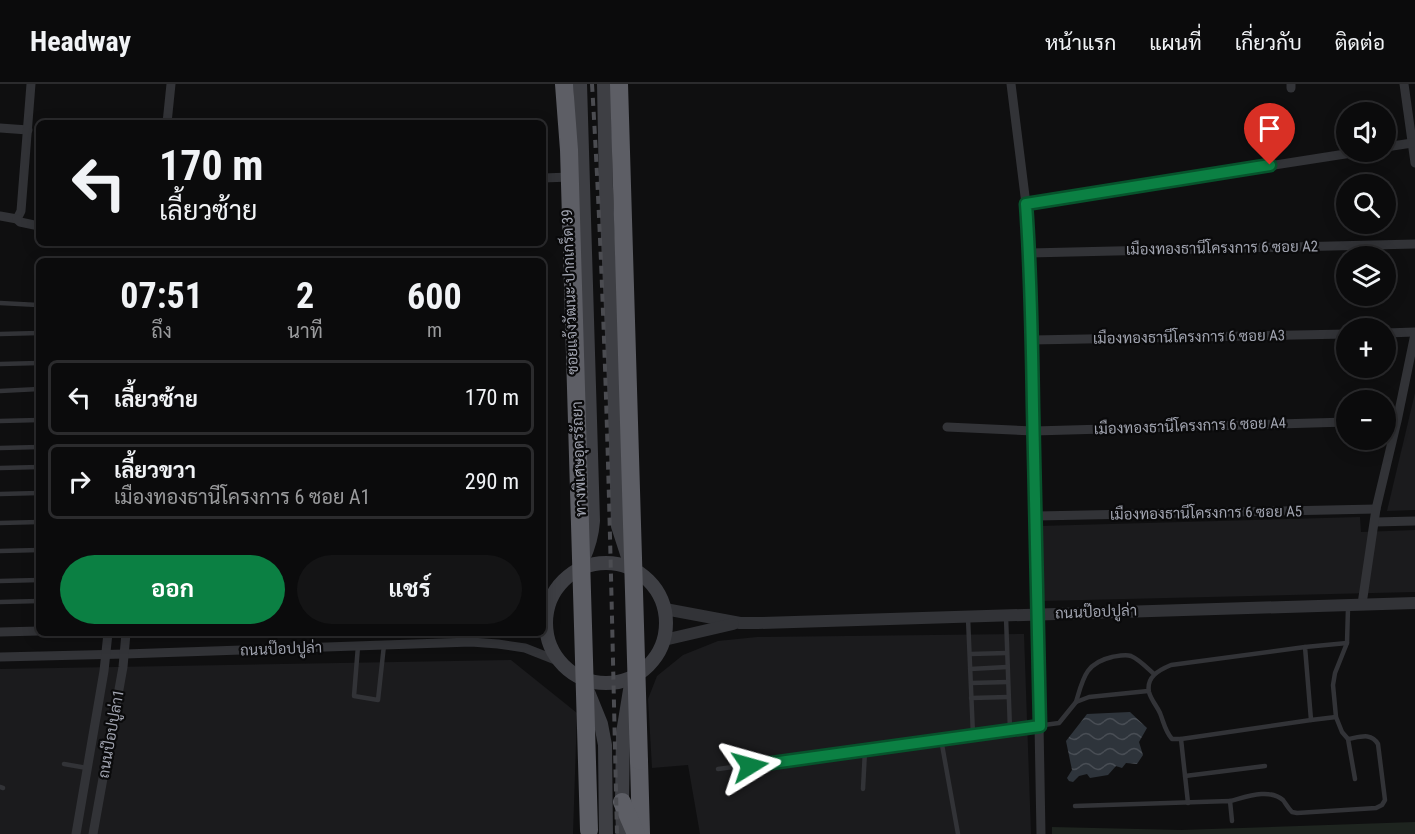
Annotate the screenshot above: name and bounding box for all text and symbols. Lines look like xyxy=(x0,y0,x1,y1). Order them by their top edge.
text: Headway xyxy=(30,25,131,58)
text: หน้าแรก xyxy=(1045,31,1116,55)
text: แผนที่ xyxy=(1149,31,1202,55)
text: เกี่ยวกับ xyxy=(1235,31,1302,55)
text: ติดต่อ xyxy=(1335,31,1385,55)
map controls xyxy=(1336,102,1396,450)
button: sound xyxy=(1336,102,1396,162)
pin xyxy=(1244,103,1295,165)
icon: arrive xyxy=(1253,112,1286,145)
text: 170 m xyxy=(159,141,264,190)
icon: left xyxy=(60,144,138,222)
button: search xyxy=(1336,174,1396,234)
text: เลี้ยวซ้าย xyxy=(159,195,257,227)
street label: ซอยแจ้งวัฒนะ-ปากเกร็ด 39 xyxy=(556,209,582,375)
street label: เมืองทองธานีโครงการ 6 ซอย A2 xyxy=(1126,236,1318,259)
button: layers xyxy=(1336,246,1396,306)
text: 07:51 xyxy=(120,275,203,317)
text: 2 xyxy=(296,275,314,317)
text: 600 xyxy=(407,276,462,318)
text: m xyxy=(427,318,442,342)
button: + xyxy=(1336,318,1396,378)
text: ถึง xyxy=(151,319,172,343)
text: นาที xyxy=(287,319,323,343)
street label: เมืองทองธานีโครงการ 6 ซอย A3 xyxy=(1093,325,1285,348)
icon: left xyxy=(63,381,96,414)
text: 170 m xyxy=(465,385,519,410)
text: เลี้ยวซ้าย xyxy=(114,387,198,412)
button: − xyxy=(1336,390,1396,450)
street label: ทางพิเศษอุดรรัถยา xyxy=(568,401,592,517)
street label: เมืองทองธานีโครงการ 6 ซอย A4 xyxy=(1094,413,1286,438)
text: เลี้ยวขวา xyxy=(114,458,196,483)
icon: right xyxy=(63,465,96,498)
text: 290 m xyxy=(465,469,519,494)
text: เมืองทองธานีโครงการ 6 ซอย A1 xyxy=(114,485,370,509)
street label: เมืองทองธานีโครงการ 6 ซอย A5 xyxy=(1110,501,1302,524)
button: ออก xyxy=(60,555,285,624)
button: แชร์ xyxy=(297,555,522,624)
street label: ถนนป๊อปปูล่า xyxy=(1055,601,1137,623)
street label: ถนนป๊อปปูล่า xyxy=(240,638,322,660)
street label: ถนนป๊อปปูล่า1 xyxy=(93,688,129,780)
position arrow xyxy=(718,734,782,798)

